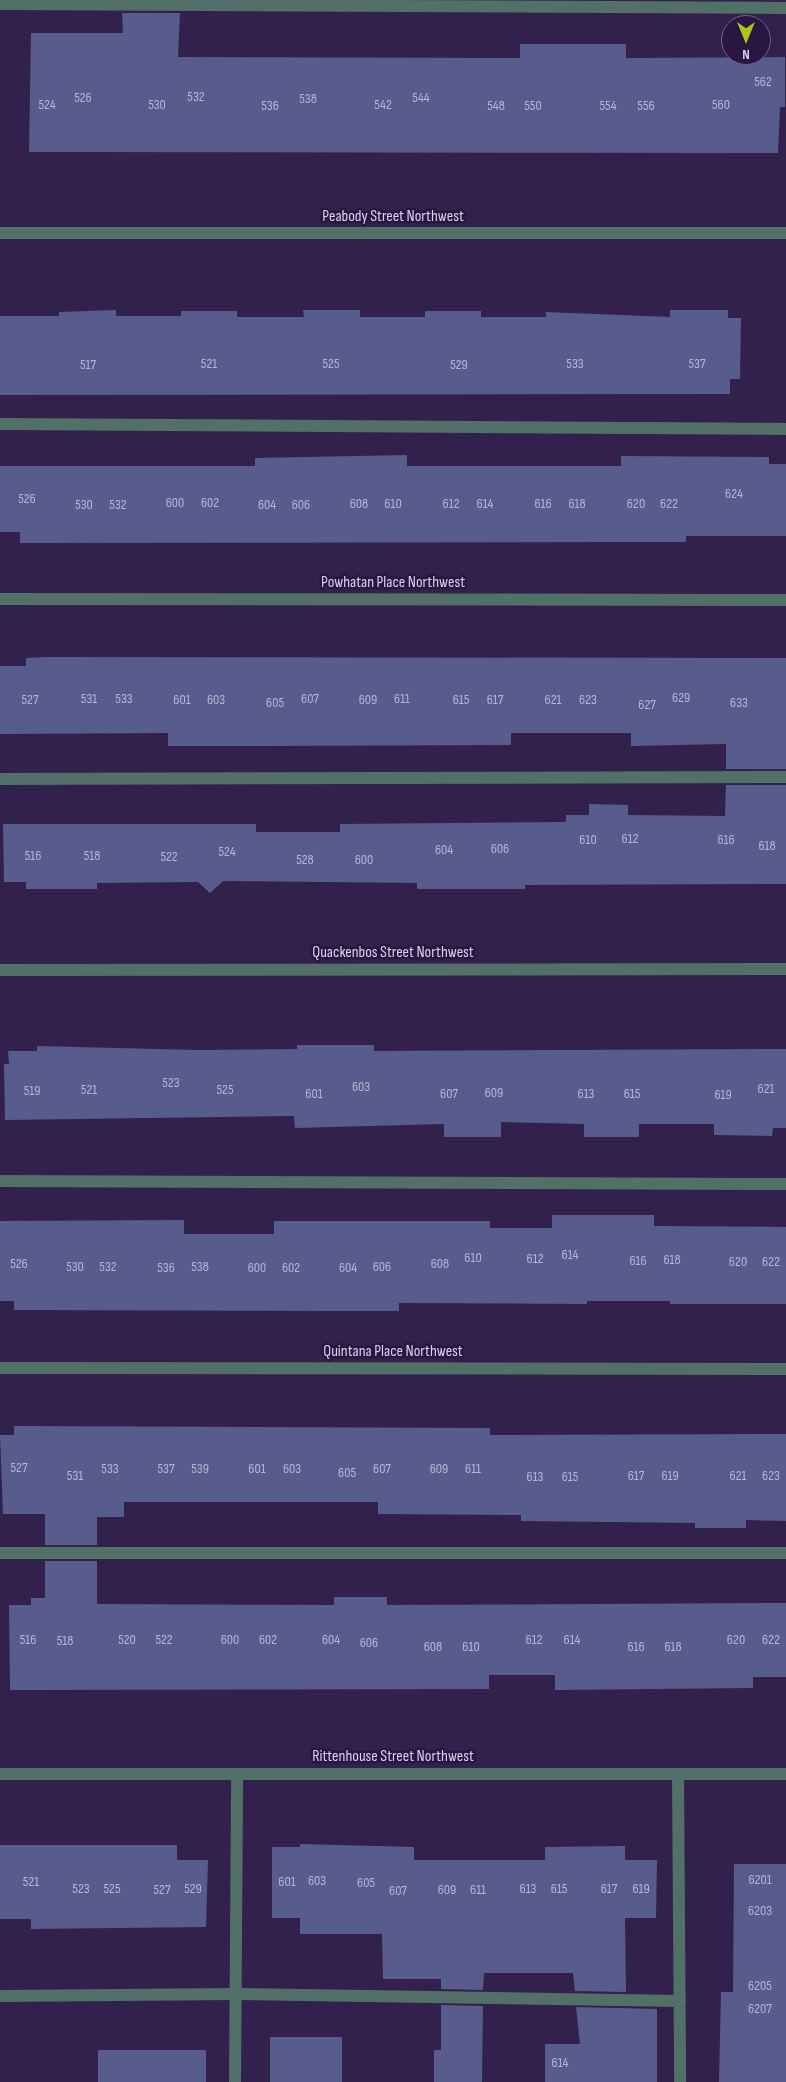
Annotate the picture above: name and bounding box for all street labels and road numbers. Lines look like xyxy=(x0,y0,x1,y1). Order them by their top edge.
street label: Peabody Street Northwest xyxy=(322,207,464,227)
street label: Powhatan Place Northwest xyxy=(321,573,465,593)
street label: Quackenbos Street Northwest xyxy=(312,943,474,963)
street label: Quintana Place Northwest xyxy=(323,1342,463,1362)
street label: Rittenhouse Street Northwest xyxy=(312,1747,474,1767)

